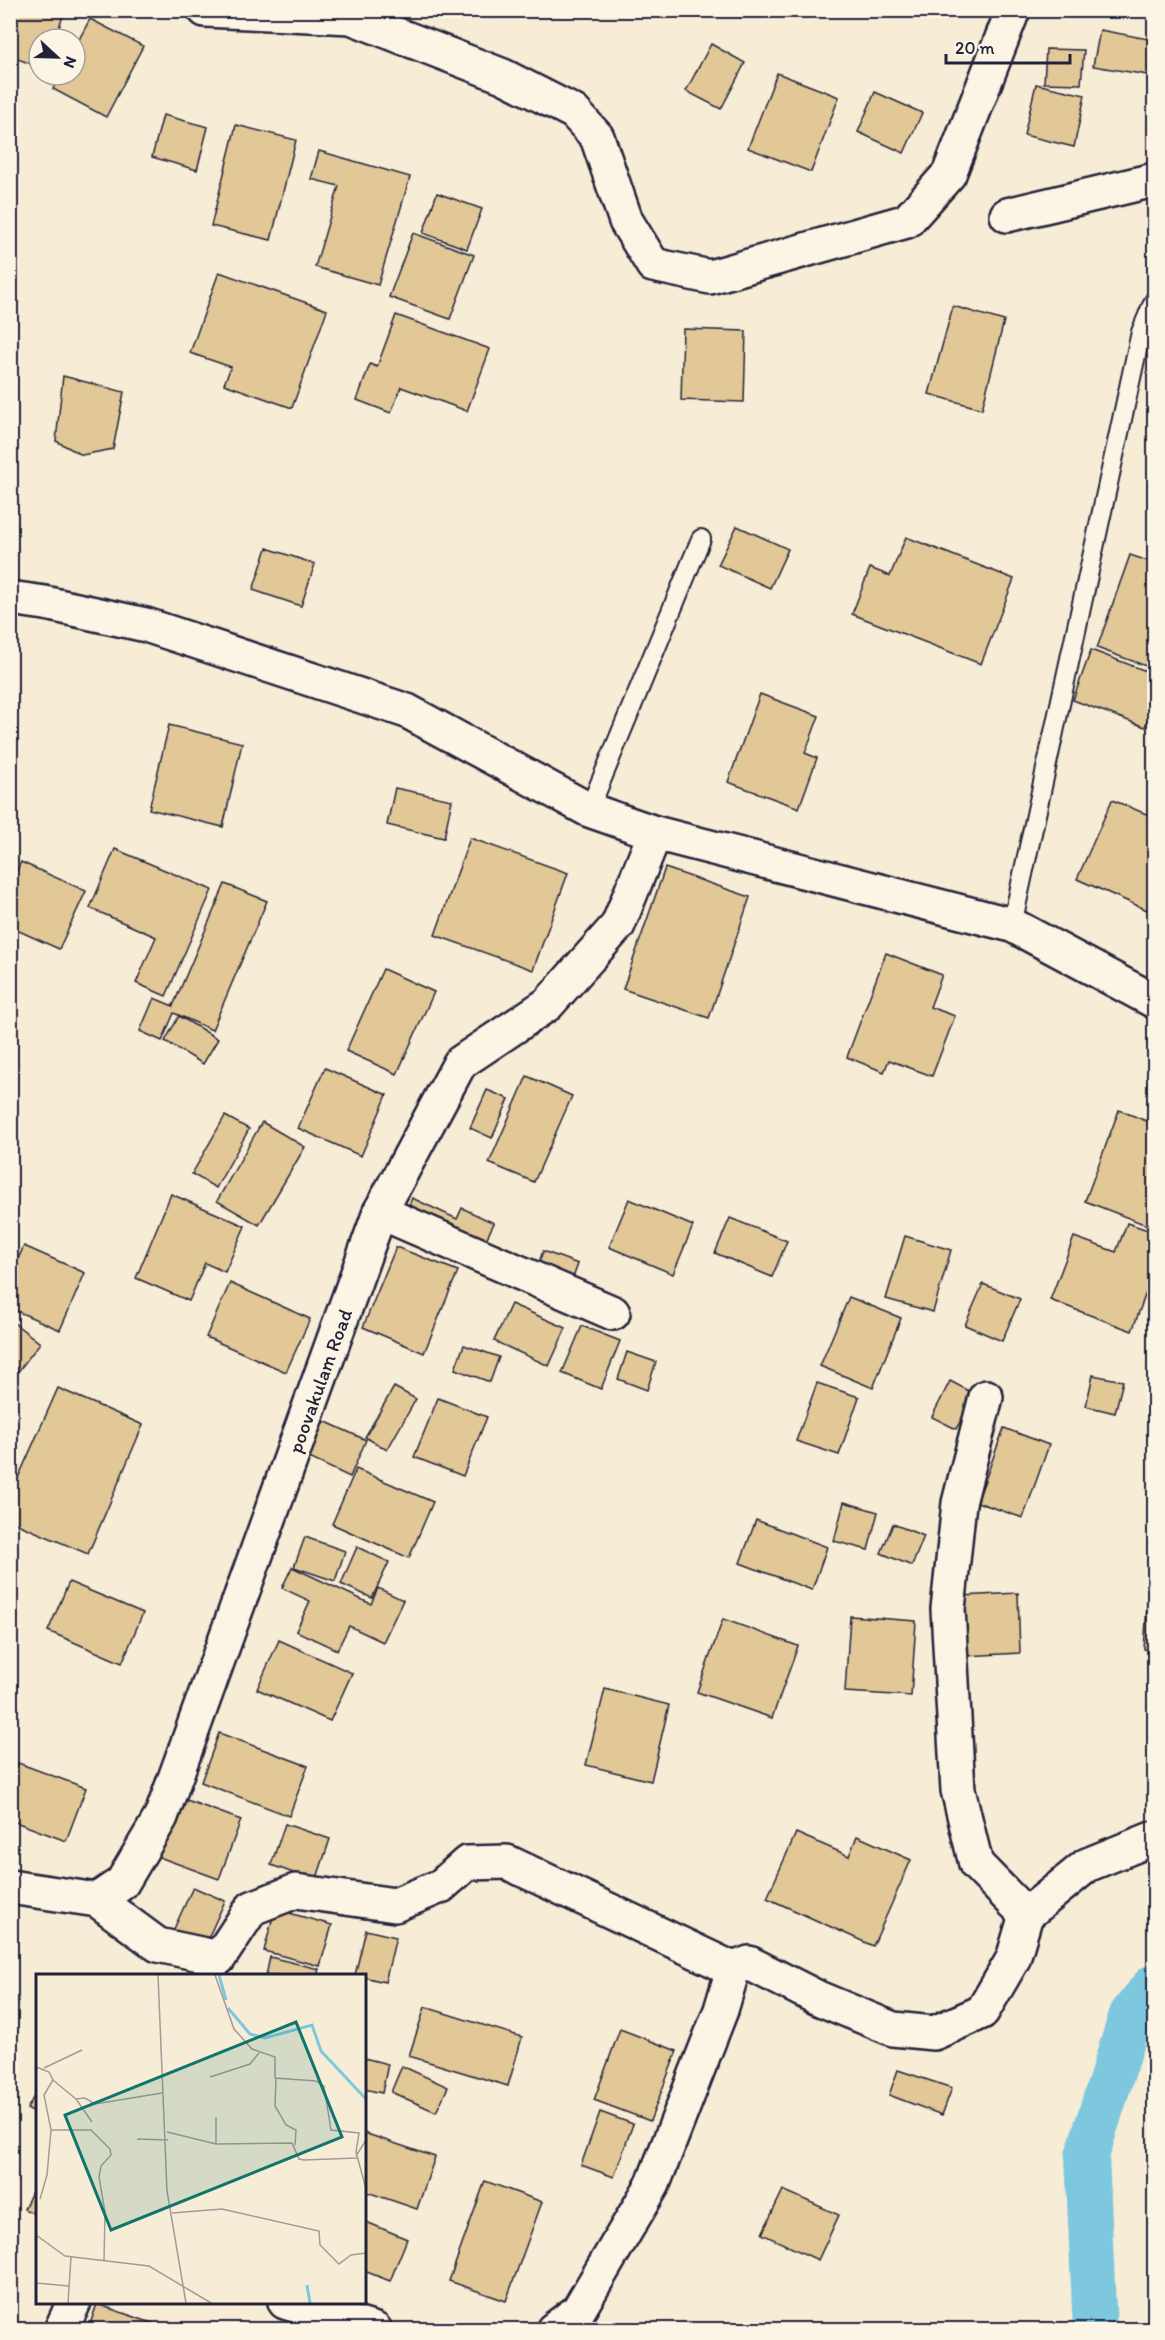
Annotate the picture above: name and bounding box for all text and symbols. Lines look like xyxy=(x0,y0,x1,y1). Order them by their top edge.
north arrow xyxy=(27,27,87,87)
scale bar xyxy=(946,27,1070,65)
text: 20 m xyxy=(955,37,995,59)
text: N xyxy=(60,54,81,71)
street label: poovakulam Road xyxy=(283,1306,357,1456)
inset map xyxy=(36,1974,366,2304)

